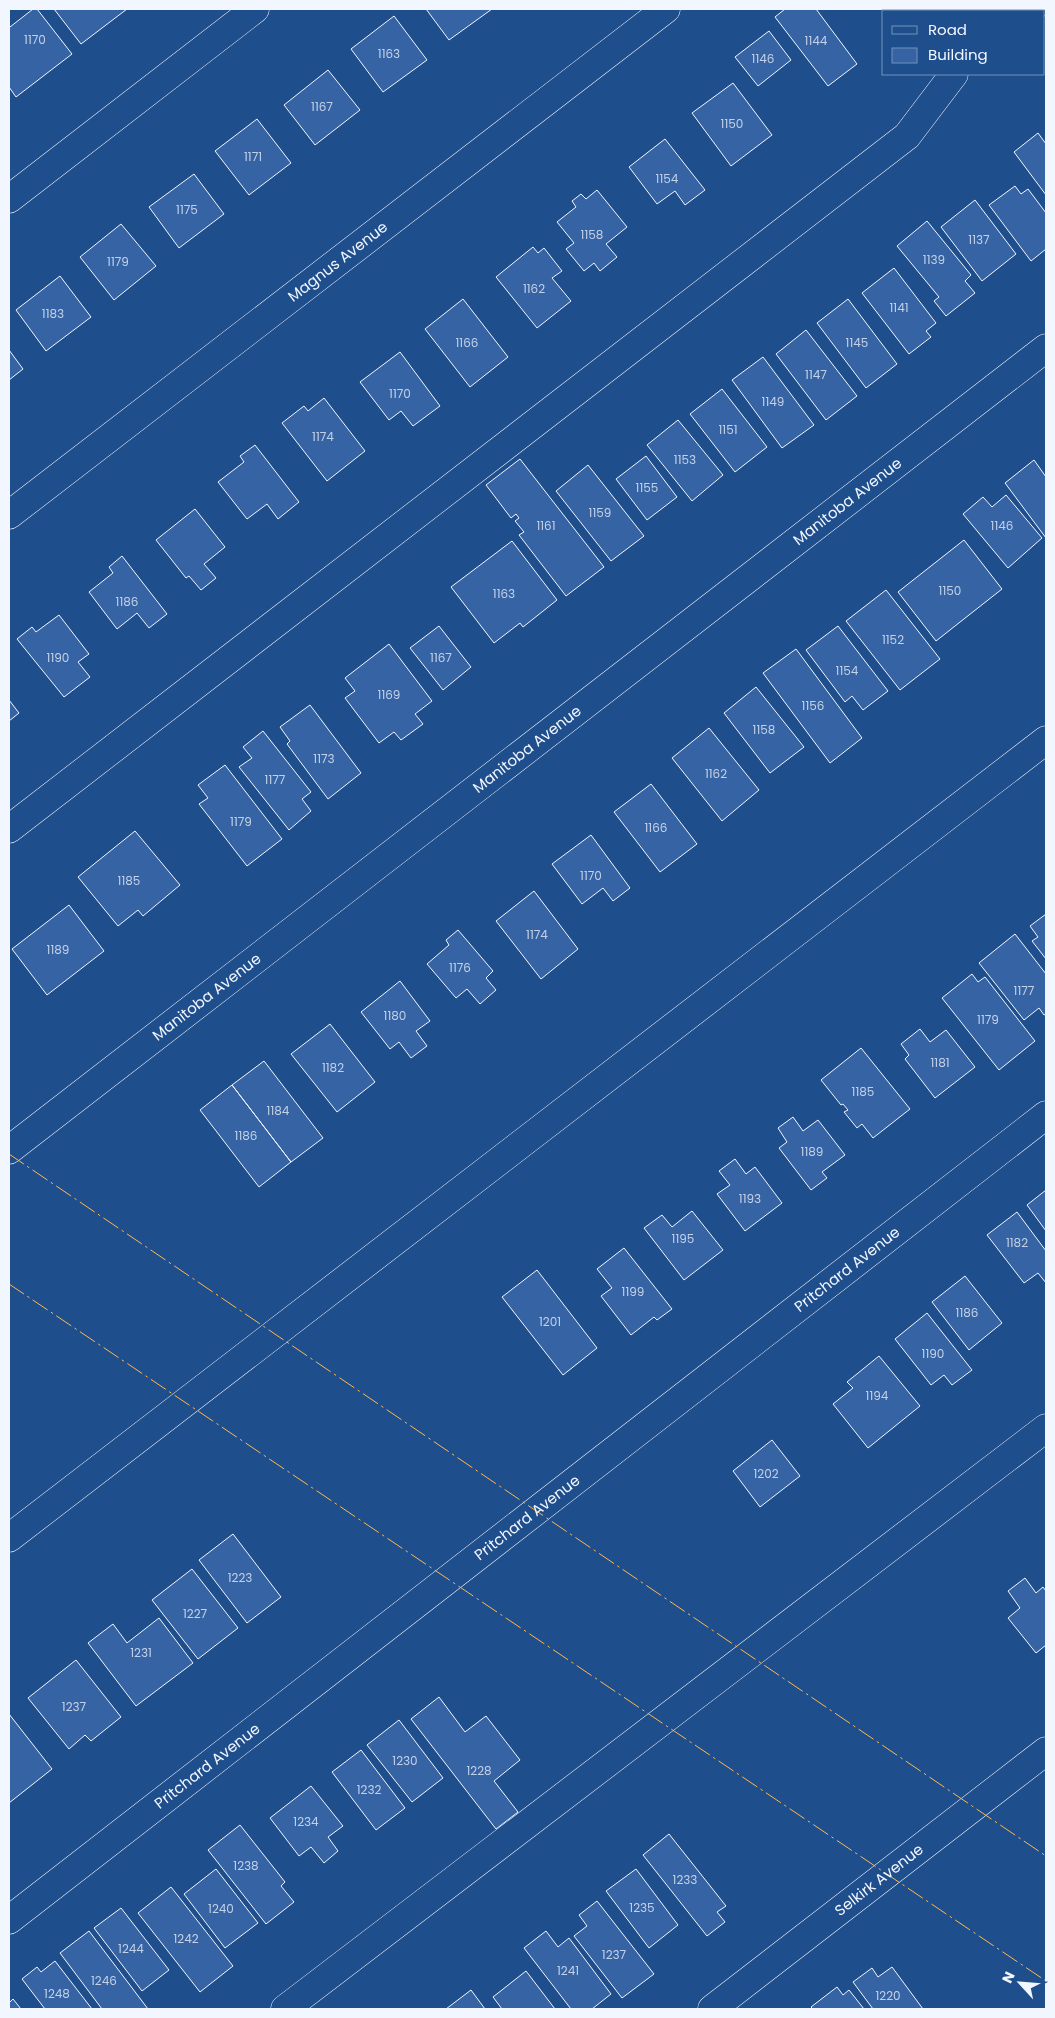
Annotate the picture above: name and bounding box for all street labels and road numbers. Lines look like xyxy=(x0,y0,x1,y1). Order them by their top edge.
street label: Magnus Avenue xyxy=(283,216,392,307)
street label: Manitoba Avenue xyxy=(789,452,906,550)
street label: Manitoba Avenue xyxy=(468,700,586,798)
street label: Manitoba Avenue xyxy=(148,948,265,1045)
street label: Pritchard Avenue xyxy=(790,1221,904,1317)
street label: Pritchard Avenue xyxy=(470,1470,584,1565)
street label: Pritchard Avenue xyxy=(150,1718,264,1813)
street label: Selkirk Avenue xyxy=(830,1839,927,1921)

